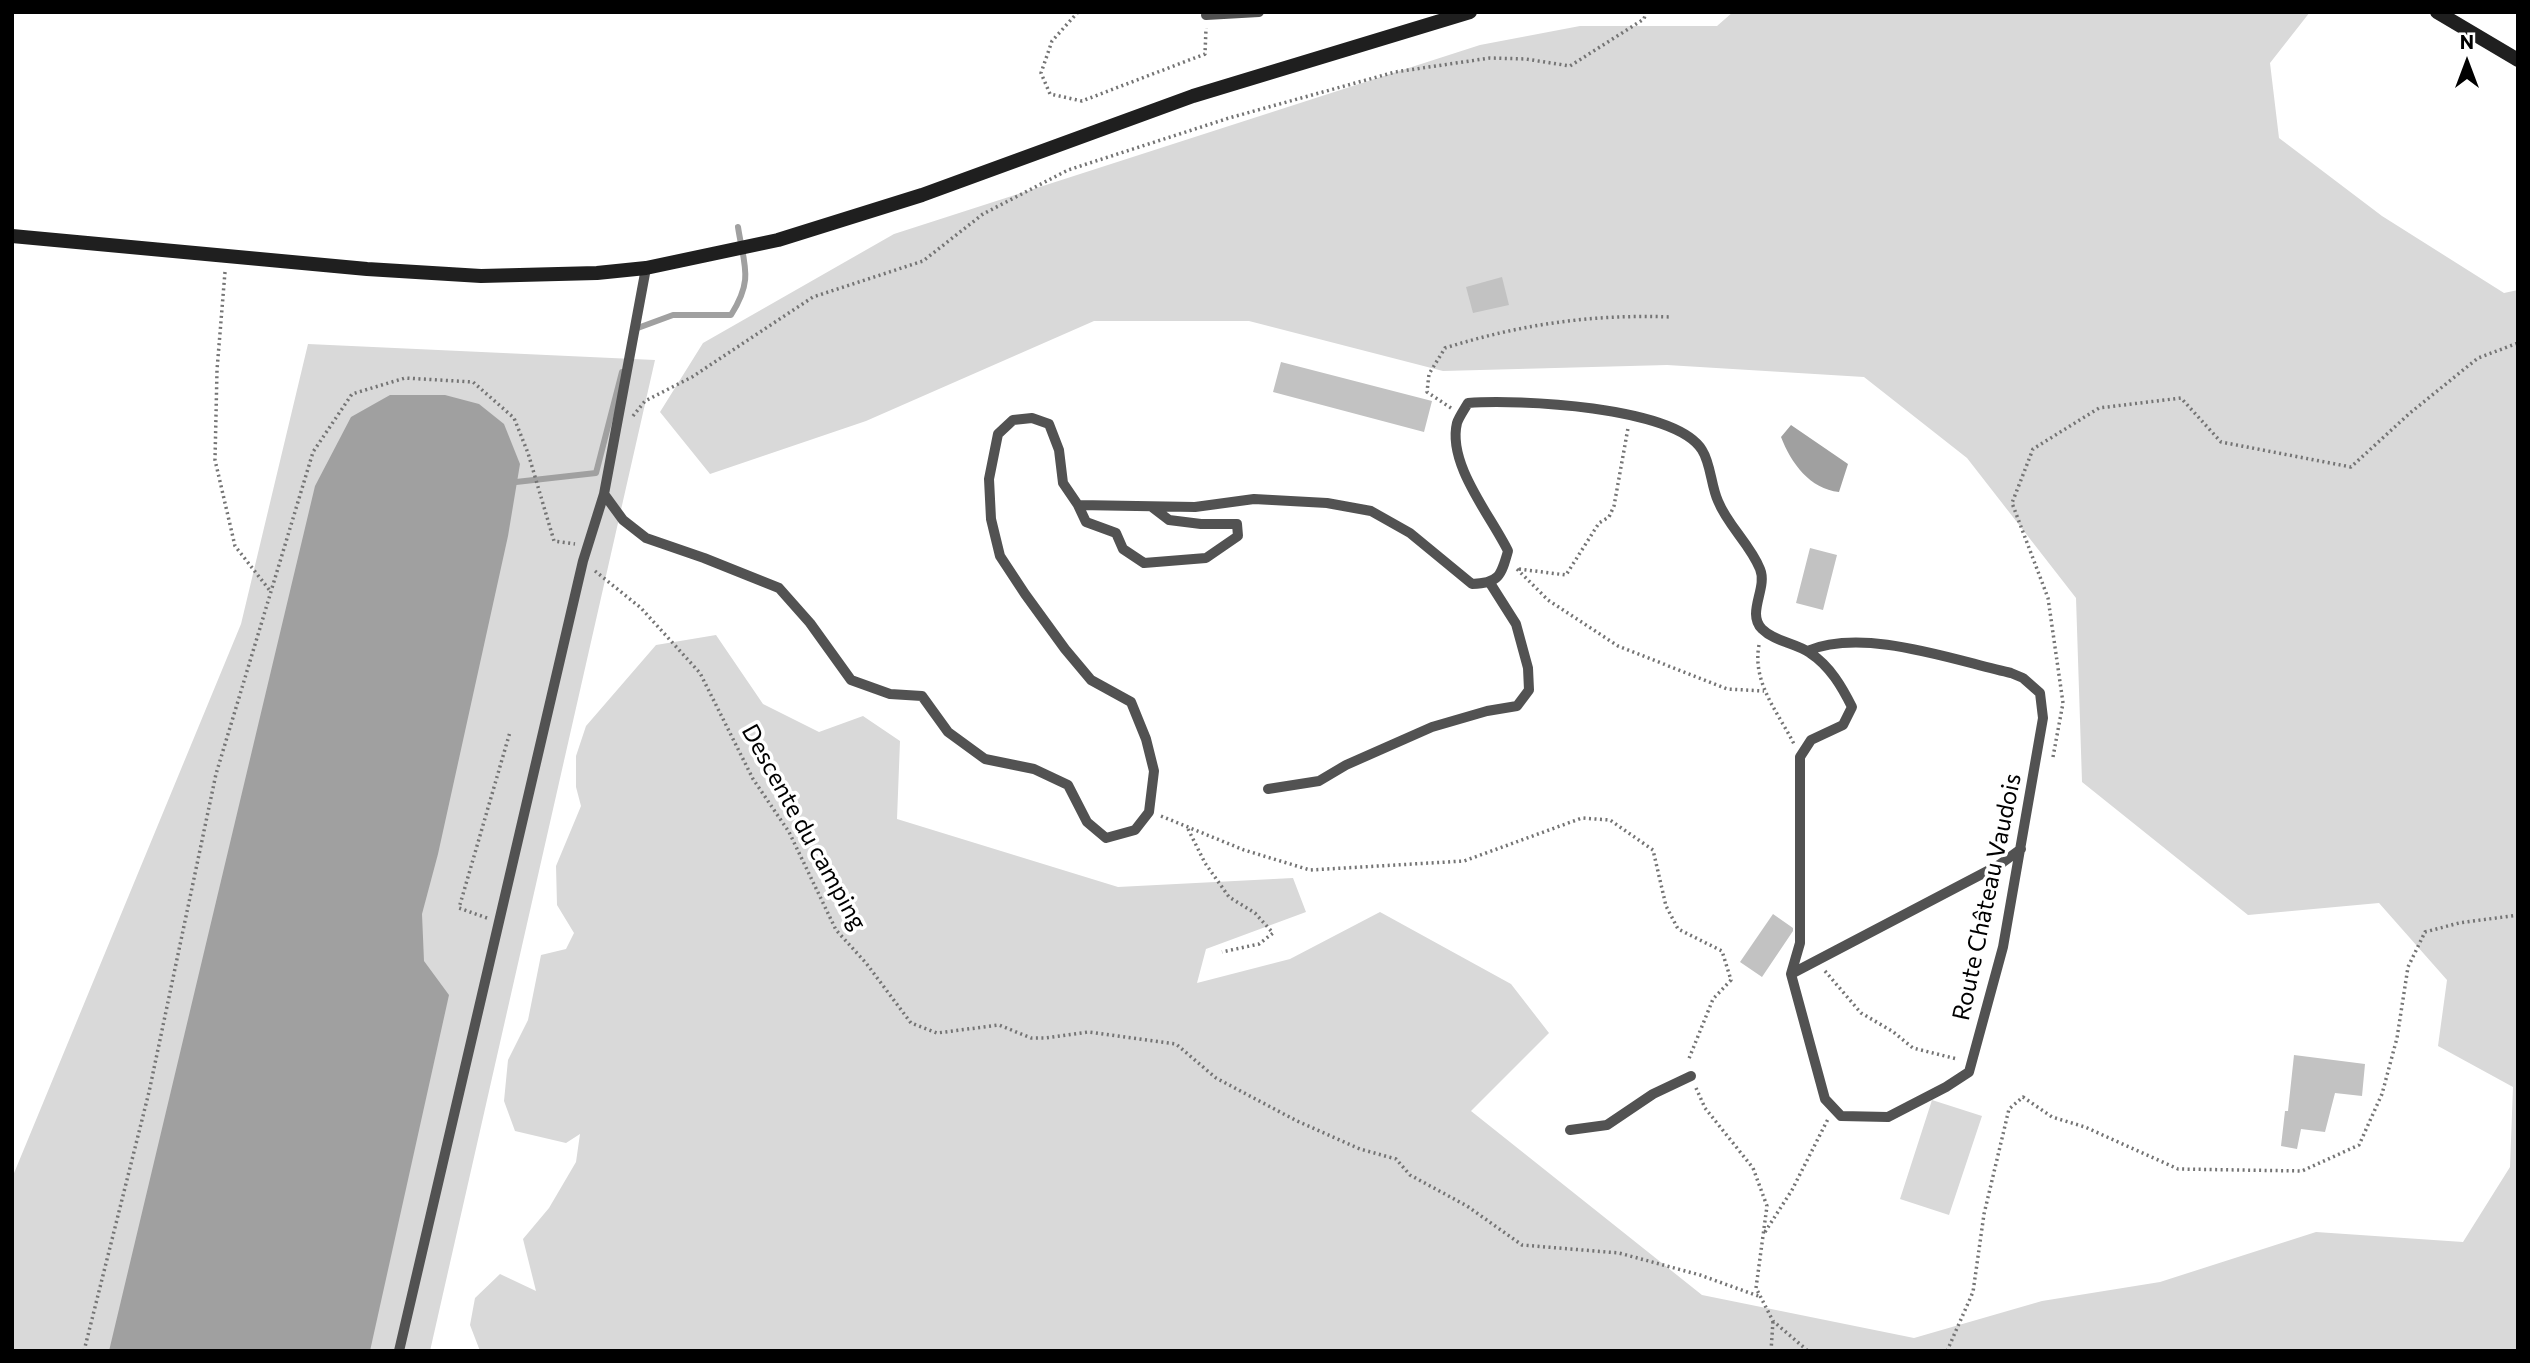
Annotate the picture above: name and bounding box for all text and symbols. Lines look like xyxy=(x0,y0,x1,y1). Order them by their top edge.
north arrow xyxy=(2432,28,2502,98)
text: N xyxy=(2460,30,2474,53)
street label: Descente du camping xyxy=(735,719,873,935)
street label: Route Château Vaudois xyxy=(1947,771,2027,1023)

